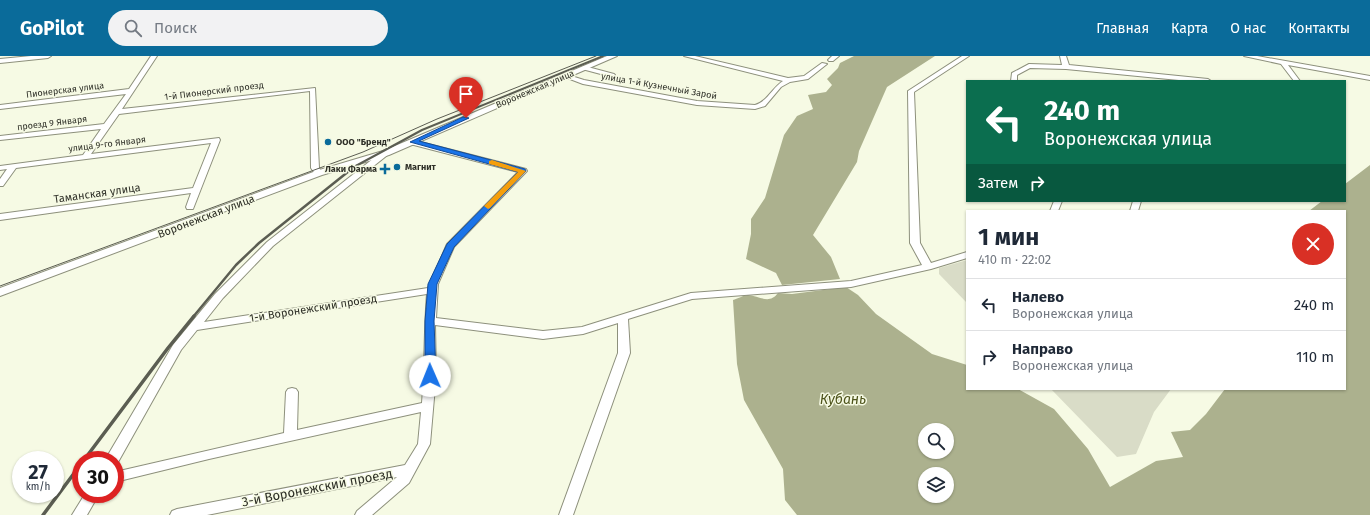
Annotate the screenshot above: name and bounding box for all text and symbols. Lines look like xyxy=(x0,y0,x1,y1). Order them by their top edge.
search box xyxy=(108,10,388,46)
text: GoPilot xyxy=(20,17,84,40)
icon: search xyxy=(122,17,144,39)
text: Поиск xyxy=(154,19,197,37)
text: Главная xyxy=(1096,20,1149,37)
text: Карта xyxy=(1171,20,1208,37)
text: О нас xyxy=(1230,20,1266,37)
text: Контакты xyxy=(1288,20,1350,37)
street label: Воронежская улица xyxy=(494,68,576,110)
street label: улица 1-й Кузнечный Зарой xyxy=(600,71,718,101)
pin xyxy=(449,77,483,118)
street label: Пионерская улица xyxy=(25,80,105,100)
street label: 1-й Пионерский проезд xyxy=(164,80,264,102)
icon: arrive xyxy=(455,83,477,105)
text: 240 m xyxy=(1044,94,1120,127)
icon: left xyxy=(978,96,1030,148)
street label: проезд 9 Января xyxy=(16,114,88,132)
text: Воронежская улица xyxy=(1044,128,1212,150)
street label: улица 9-го Января xyxy=(68,134,146,154)
marker: ООО "Бренд" xyxy=(323,137,333,147)
place label: ООО "Бренд" xyxy=(336,137,391,147)
marker: Магнит xyxy=(392,162,402,172)
place label: Магнит xyxy=(405,162,436,172)
place label: Лаки Фарма xyxy=(325,164,377,174)
marker: Лаки Фарма xyxy=(380,164,390,174)
icon: right xyxy=(1026,172,1048,194)
text: Затем xyxy=(978,174,1018,192)
street label: Таманская улица xyxy=(53,181,141,206)
street label: Воронежская улица xyxy=(156,192,256,241)
text: 1 мин xyxy=(978,223,1039,251)
button: close xyxy=(1292,223,1334,265)
text: 410 m · 22:02 xyxy=(978,252,1051,267)
text: Налево xyxy=(1012,288,1064,306)
street label: 1-й Воронежский проезд xyxy=(248,292,378,325)
icon: left xyxy=(978,294,1000,316)
text: 240 m xyxy=(1294,296,1334,314)
text: Воронежская улица xyxy=(1012,306,1133,321)
text: Направо xyxy=(1012,340,1073,358)
icon: right xyxy=(978,346,1000,368)
text: 110 m xyxy=(1296,348,1334,366)
position arrow xyxy=(409,355,451,397)
text: Воронежская улица xyxy=(1012,358,1133,373)
water label: Кубань xyxy=(820,391,866,408)
map controls xyxy=(918,423,954,503)
button: search xyxy=(918,423,954,459)
speed limit sign: 30 xyxy=(72,451,124,503)
text: 27 xyxy=(28,460,48,484)
street label: 3-й Воронежский проезд xyxy=(241,466,394,509)
button: layers xyxy=(918,467,954,503)
text: km/h xyxy=(26,481,50,493)

